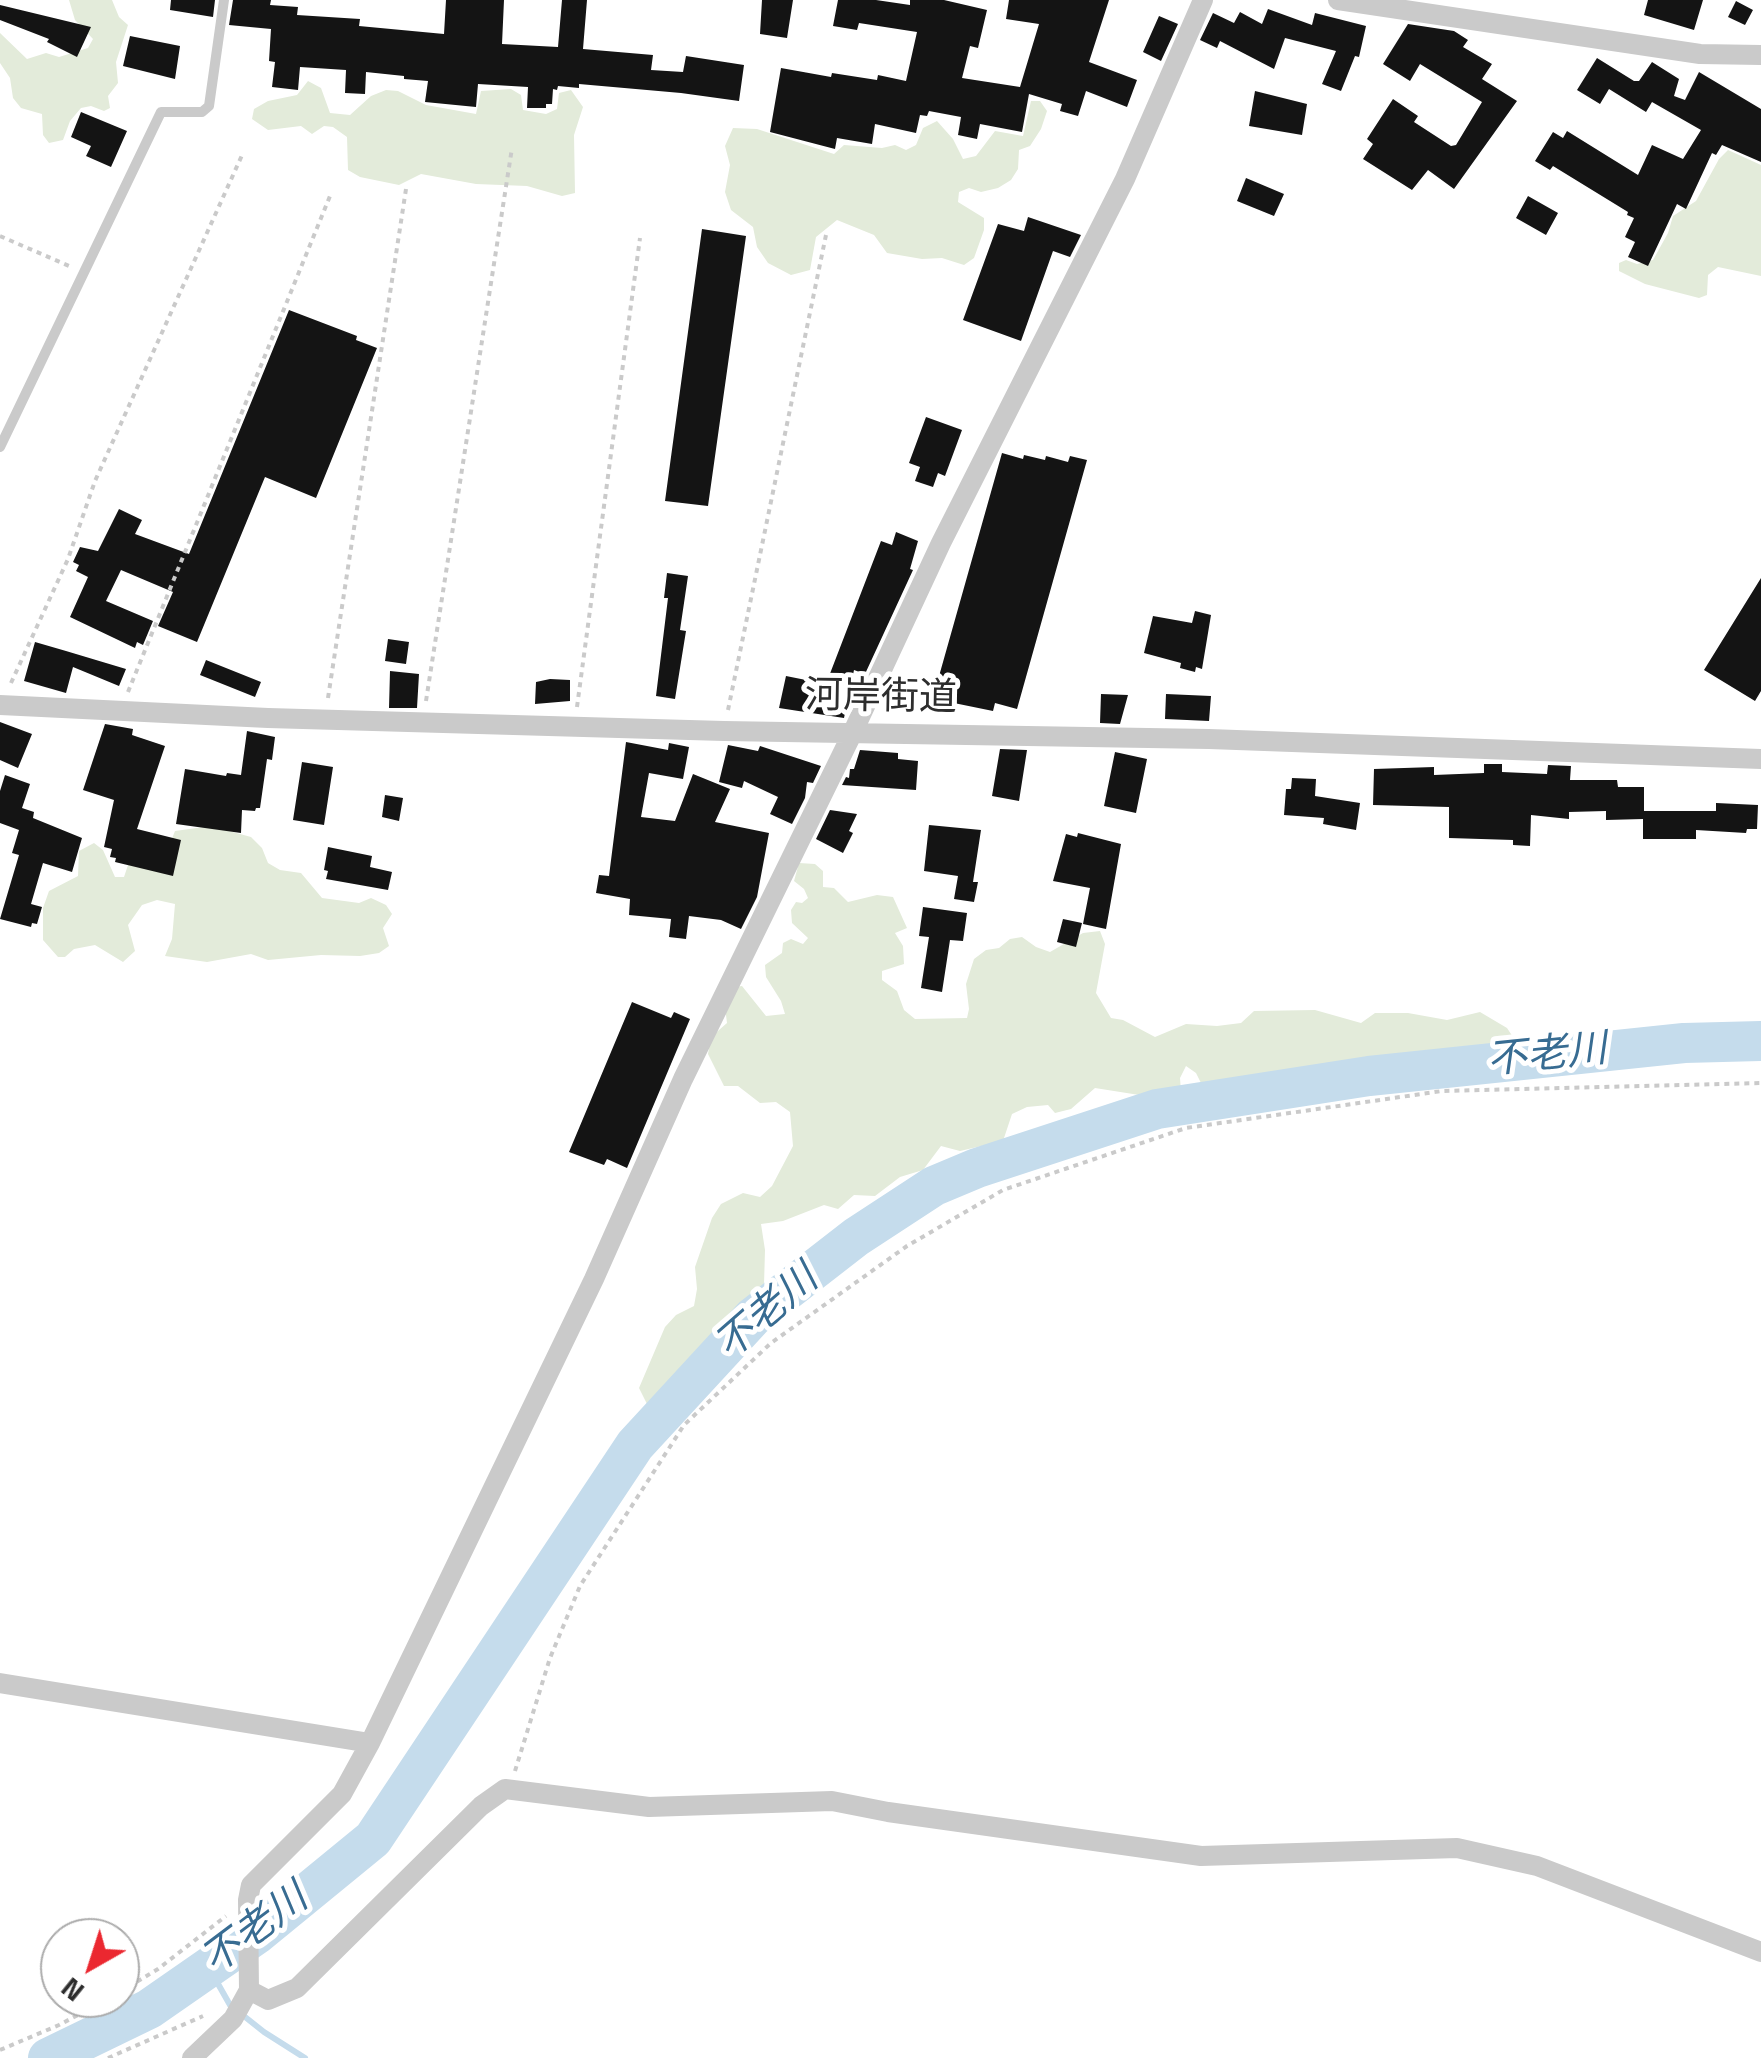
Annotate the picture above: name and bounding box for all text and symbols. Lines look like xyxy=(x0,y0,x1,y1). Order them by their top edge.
street label: 河岸街道 xyxy=(805,675,957,723)
water label: 不老川 xyxy=(1485,1027,1609,1087)
water label: 不老川 xyxy=(707,1257,829,1371)
water label: 不老川 xyxy=(194,1876,318,1986)
north arrow xyxy=(40,1918,140,2018)
text: N xyxy=(51,1967,93,2013)

